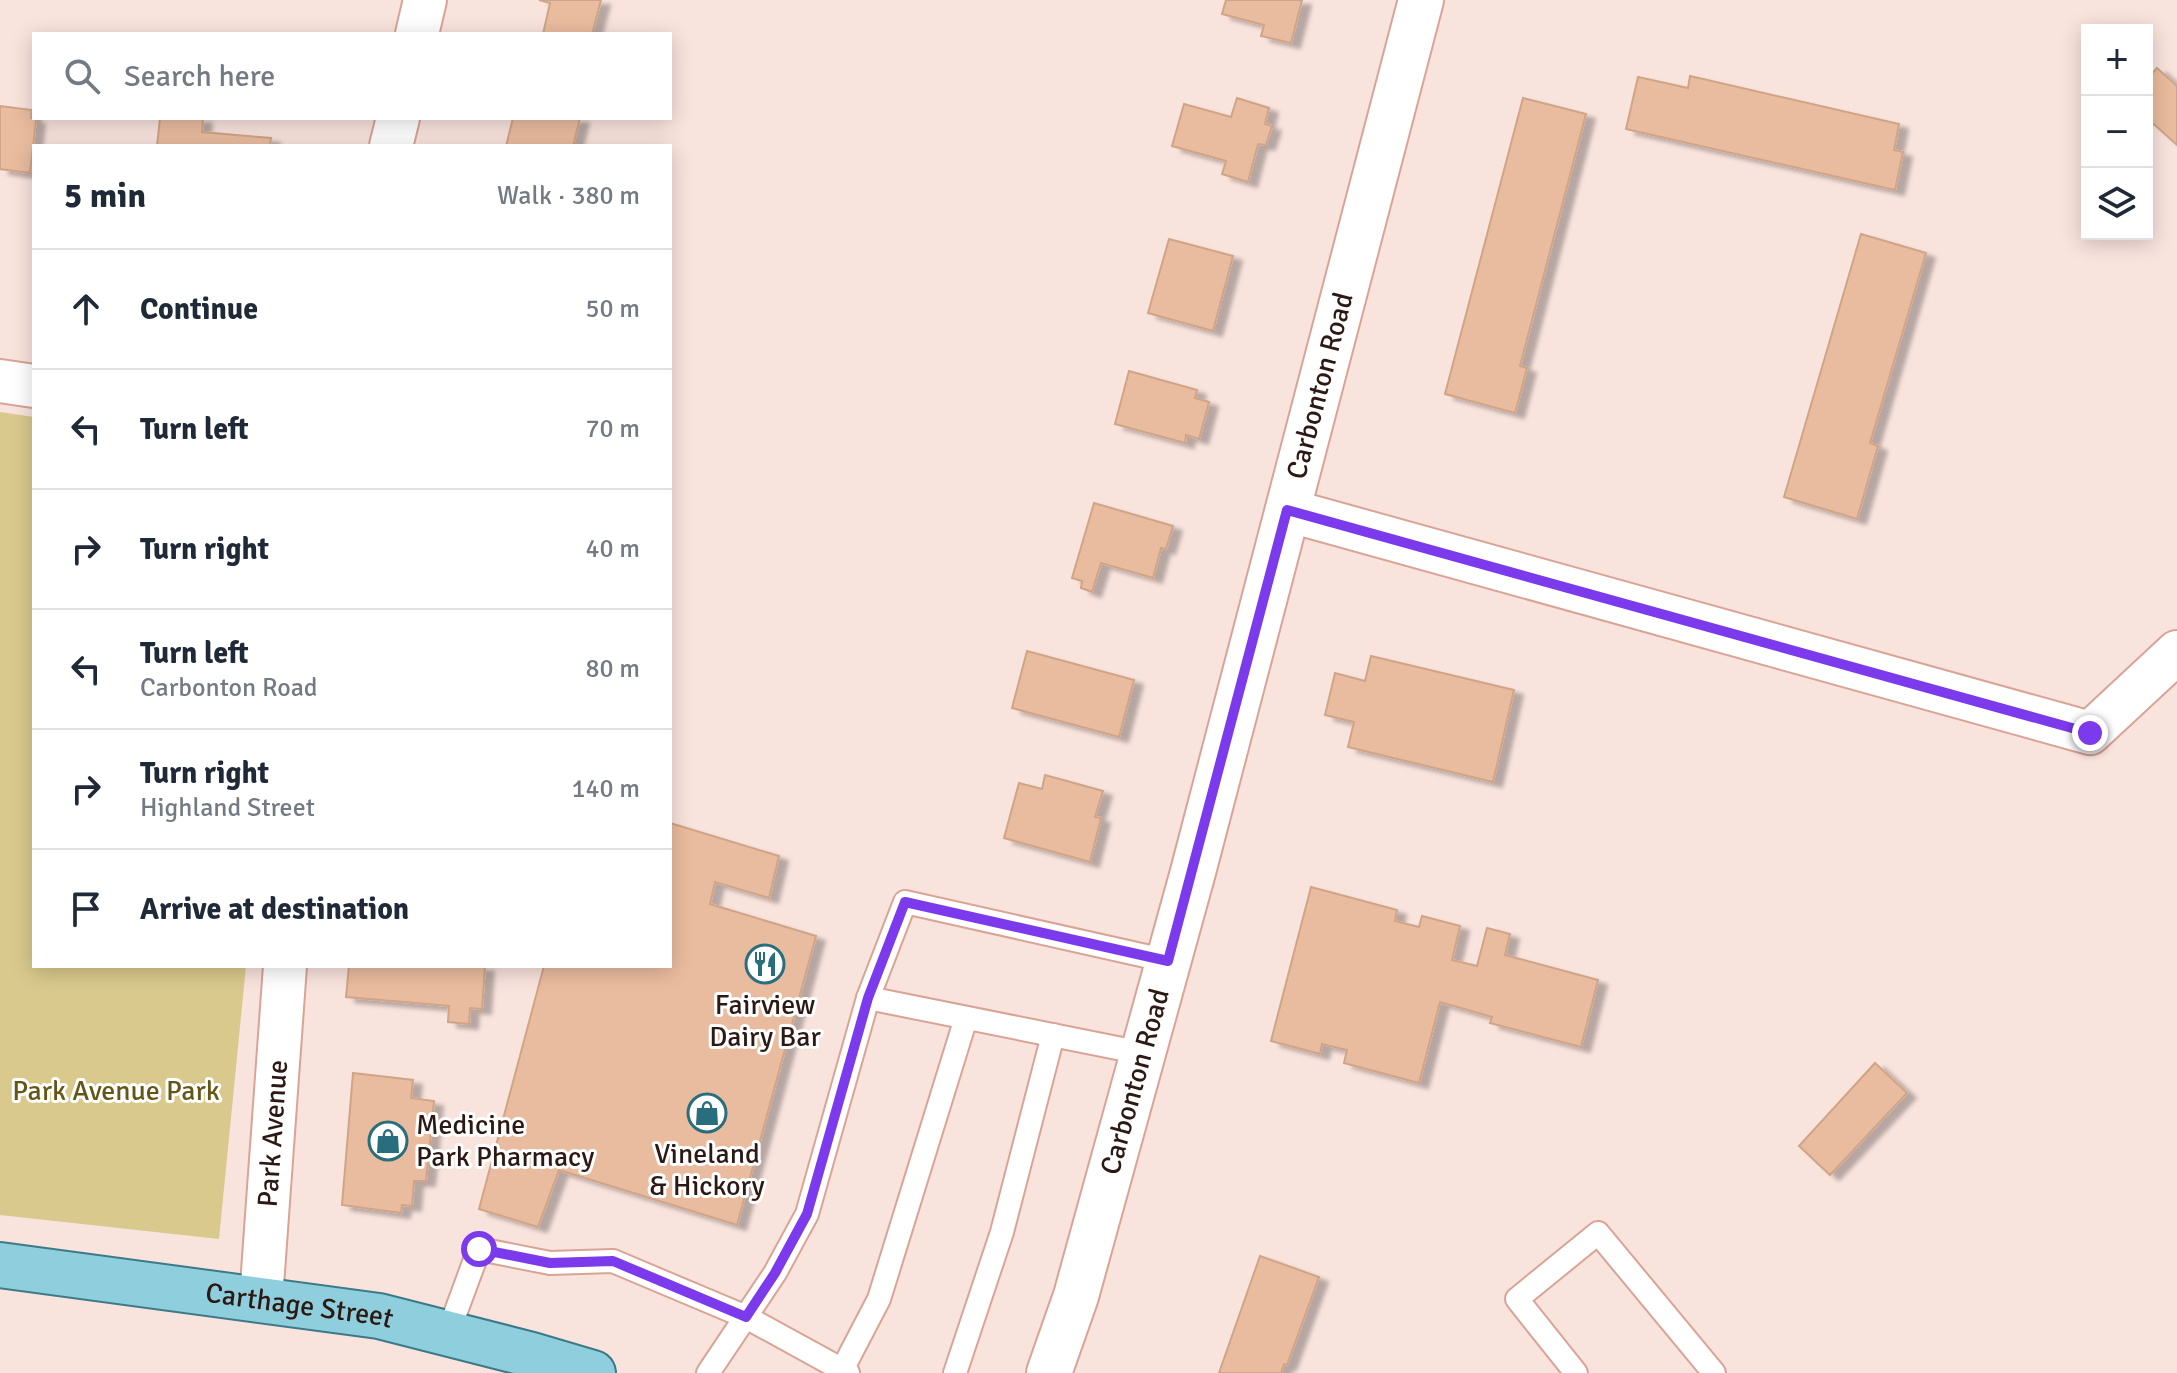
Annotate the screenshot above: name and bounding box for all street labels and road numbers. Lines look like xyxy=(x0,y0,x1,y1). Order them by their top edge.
street label: Carbonton Road xyxy=(1279,289,1361,483)
street label: Carbonton Road xyxy=(1093,985,1177,1178)
street label: Park Avenue xyxy=(251,1059,295,1208)
street label: Carthage Street xyxy=(203,1276,397,1336)

